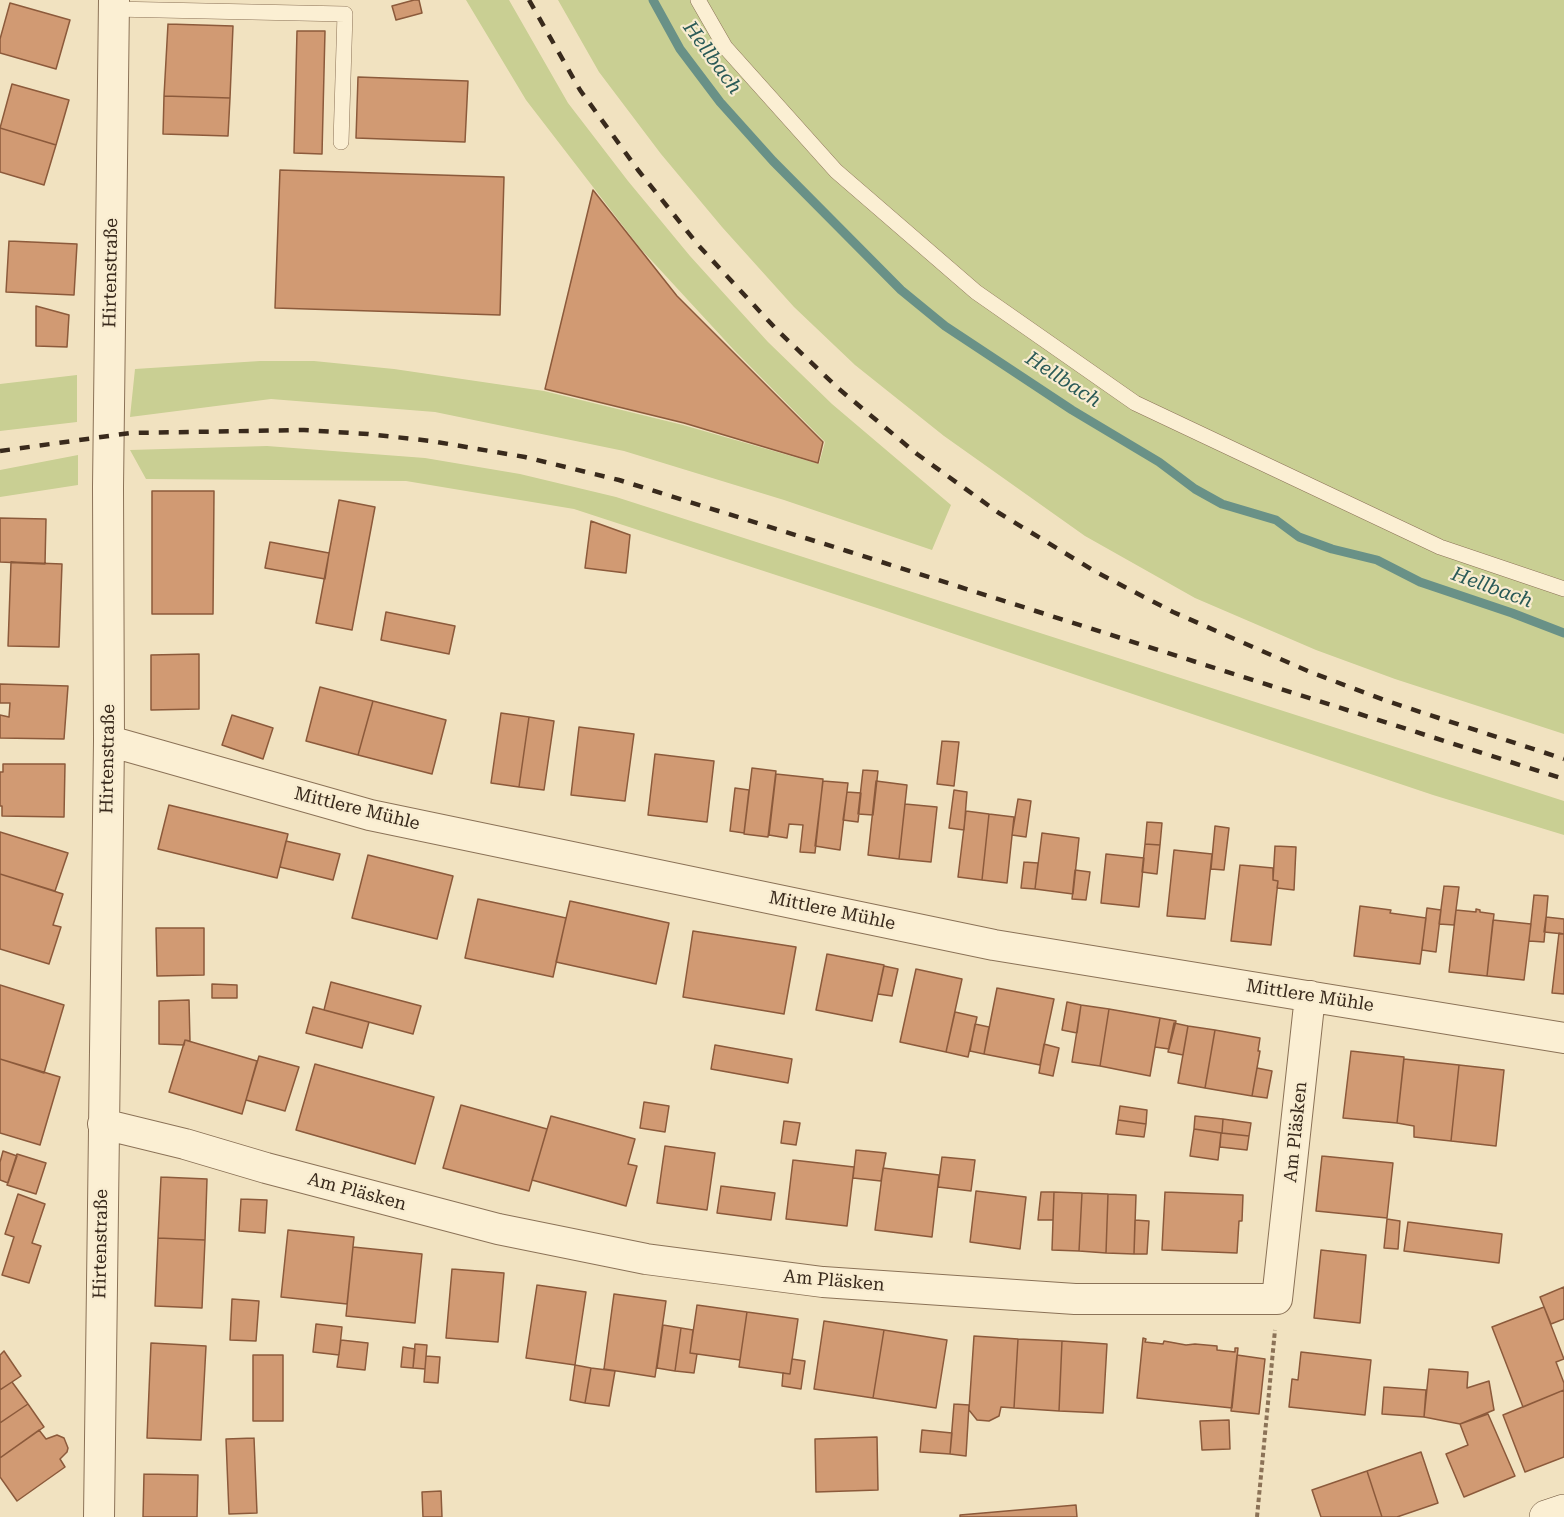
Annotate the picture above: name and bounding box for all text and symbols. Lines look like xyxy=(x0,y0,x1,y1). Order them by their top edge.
water label: Hellbach xyxy=(677,17,747,99)
street label: Hirtenstraße xyxy=(99,218,123,328)
water label: Hellbach xyxy=(1021,347,1105,413)
water label: Hellbach xyxy=(1448,562,1536,614)
street label: Hirtenstraße xyxy=(96,704,120,814)
street label: Mittlere Mühle xyxy=(292,783,422,835)
street label: Mittlere Mühle xyxy=(767,887,897,935)
street label: Mittlere Mühle xyxy=(1245,975,1375,1017)
street label: Am Pläsken xyxy=(1280,1081,1312,1183)
street label: Am Pläsken xyxy=(305,1168,409,1216)
street label: Hirtenstraße xyxy=(89,1189,113,1299)
street label: Am Pläsken xyxy=(783,1266,885,1296)

